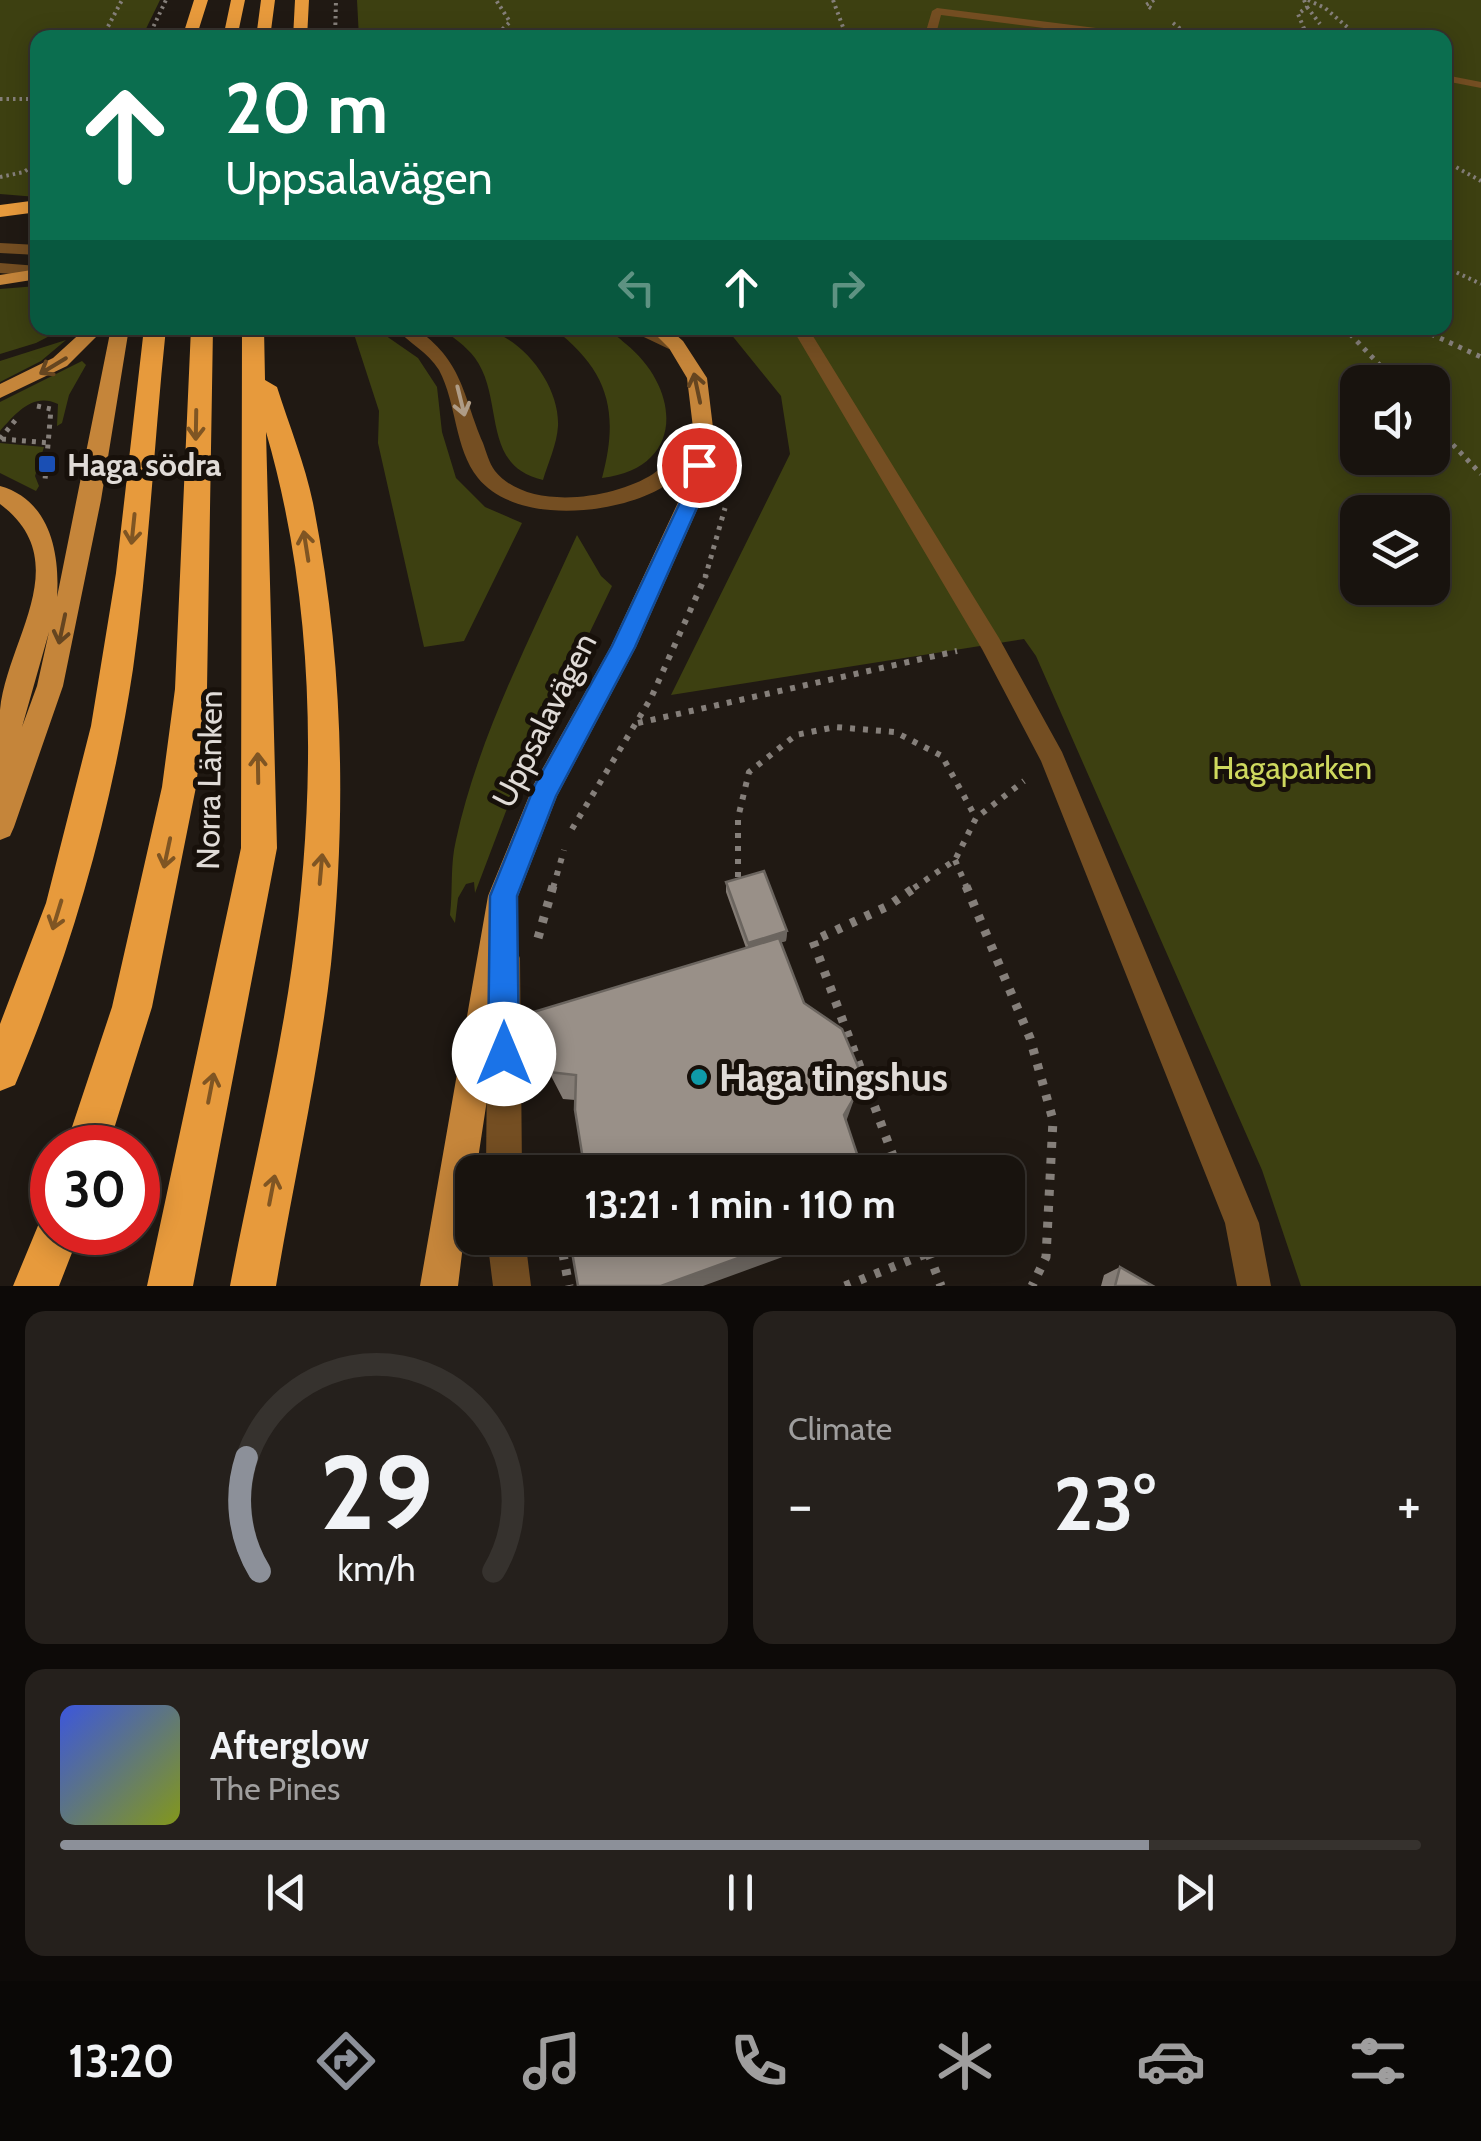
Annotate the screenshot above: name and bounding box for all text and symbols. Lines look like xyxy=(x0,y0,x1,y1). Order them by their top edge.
text: 20 m xyxy=(225,65,388,151)
icon: ahead xyxy=(60,70,190,200)
text: Uppsalavägen xyxy=(225,151,493,205)
icon: left xyxy=(609,260,664,315)
icon: ahead xyxy=(714,260,769,315)
icon: right xyxy=(819,260,874,315)
one-way arrow xyxy=(39,356,68,376)
map controls xyxy=(1340,365,1450,605)
button: sound xyxy=(1340,365,1450,475)
one-way arrow xyxy=(686,373,705,405)
one-way arrow xyxy=(453,384,471,416)
one-way arrow xyxy=(187,408,206,440)
pin xyxy=(657,423,742,508)
icon: arrive xyxy=(672,438,727,493)
place label: Haga södra xyxy=(67,445,222,484)
marker: Haga södra xyxy=(36,453,58,475)
button: layers xyxy=(1340,495,1450,605)
one-way arrow xyxy=(123,512,142,544)
one-way arrow xyxy=(296,530,315,562)
one-way arrow xyxy=(52,613,71,645)
street label: Uppsalavägen xyxy=(483,626,605,814)
street label: Norra Länken xyxy=(188,690,230,870)
park label: Hagaparken xyxy=(1212,748,1372,787)
one-way arrow xyxy=(248,752,267,784)
one-way arrow xyxy=(157,836,175,868)
one-way arrow xyxy=(311,854,330,886)
one-way arrow xyxy=(47,899,65,931)
position arrow xyxy=(452,1002,556,1106)
place label: Haga tingshus xyxy=(719,1054,948,1101)
marker: Haga tingshus xyxy=(688,1066,710,1088)
one-way arrow xyxy=(203,1073,222,1105)
speed limit sign: 30 xyxy=(30,1125,160,1255)
one-way arrow xyxy=(263,1175,282,1207)
text: 13:21 · 1 min · 110 m xyxy=(584,1181,896,1228)
text: Climate xyxy=(788,1409,892,1448)
text: 29 xyxy=(320,1429,433,1555)
text: 23° xyxy=(1054,1458,1155,1549)
text: − xyxy=(788,1471,812,1538)
text: + xyxy=(1397,1471,1421,1538)
text: km/h xyxy=(337,1547,416,1590)
text: Afterglow xyxy=(210,1722,369,1769)
text: The Pines xyxy=(210,1769,340,1808)
icon: previous xyxy=(259,1865,314,1920)
icon: pause xyxy=(713,1865,768,1920)
icon: next xyxy=(1167,1865,1222,1920)
icon: directions xyxy=(311,2026,381,2096)
icon: music xyxy=(517,2026,587,2096)
icon: phone xyxy=(724,2026,794,2096)
icon: climate xyxy=(930,2026,1000,2096)
icon: car xyxy=(1136,2026,1206,2096)
icon: filters xyxy=(1343,2026,1413,2096)
text: 13:20 xyxy=(68,2034,175,2088)

